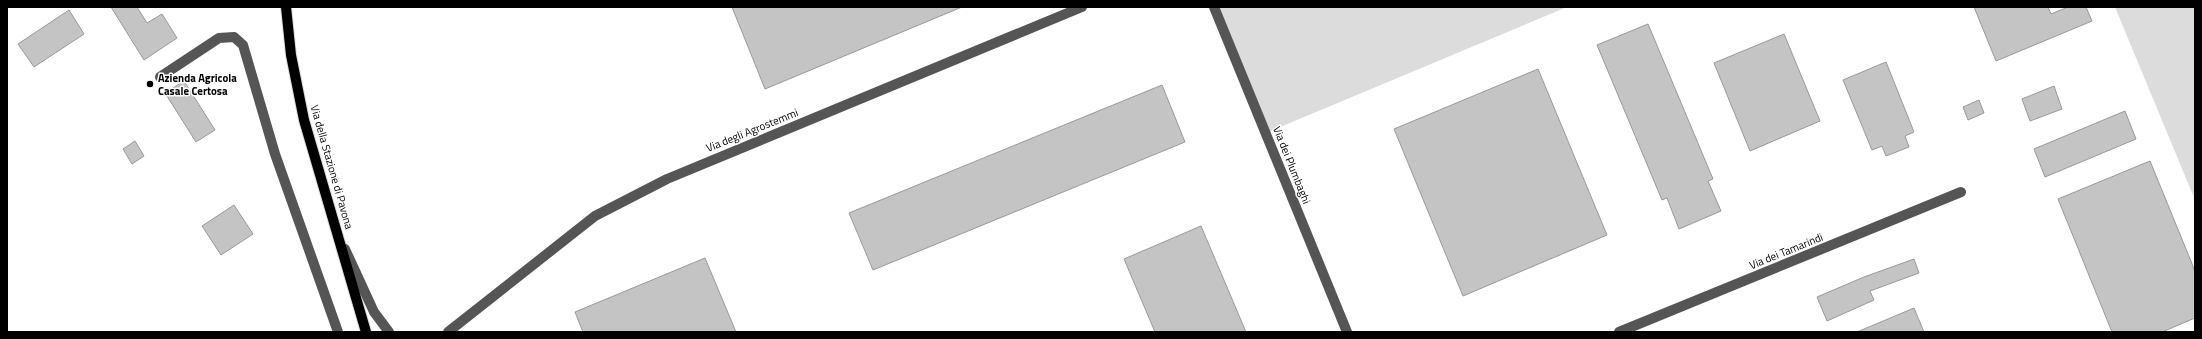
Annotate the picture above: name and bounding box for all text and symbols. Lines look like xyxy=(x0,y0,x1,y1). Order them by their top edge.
place label: Azienda Agricola Casale Certosa xyxy=(158,70,237,99)
marker: Azienda Agricola Casale Certosa xyxy=(145,79,155,89)
street label: Via della Stazione di Pavona xyxy=(307,103,358,231)
street label: Via degli Agrostemmi xyxy=(704,104,800,156)
street label: Via dei Plumbaghi xyxy=(1269,124,1315,206)
street label: Via dei Tamarindi xyxy=(1747,229,1825,273)

